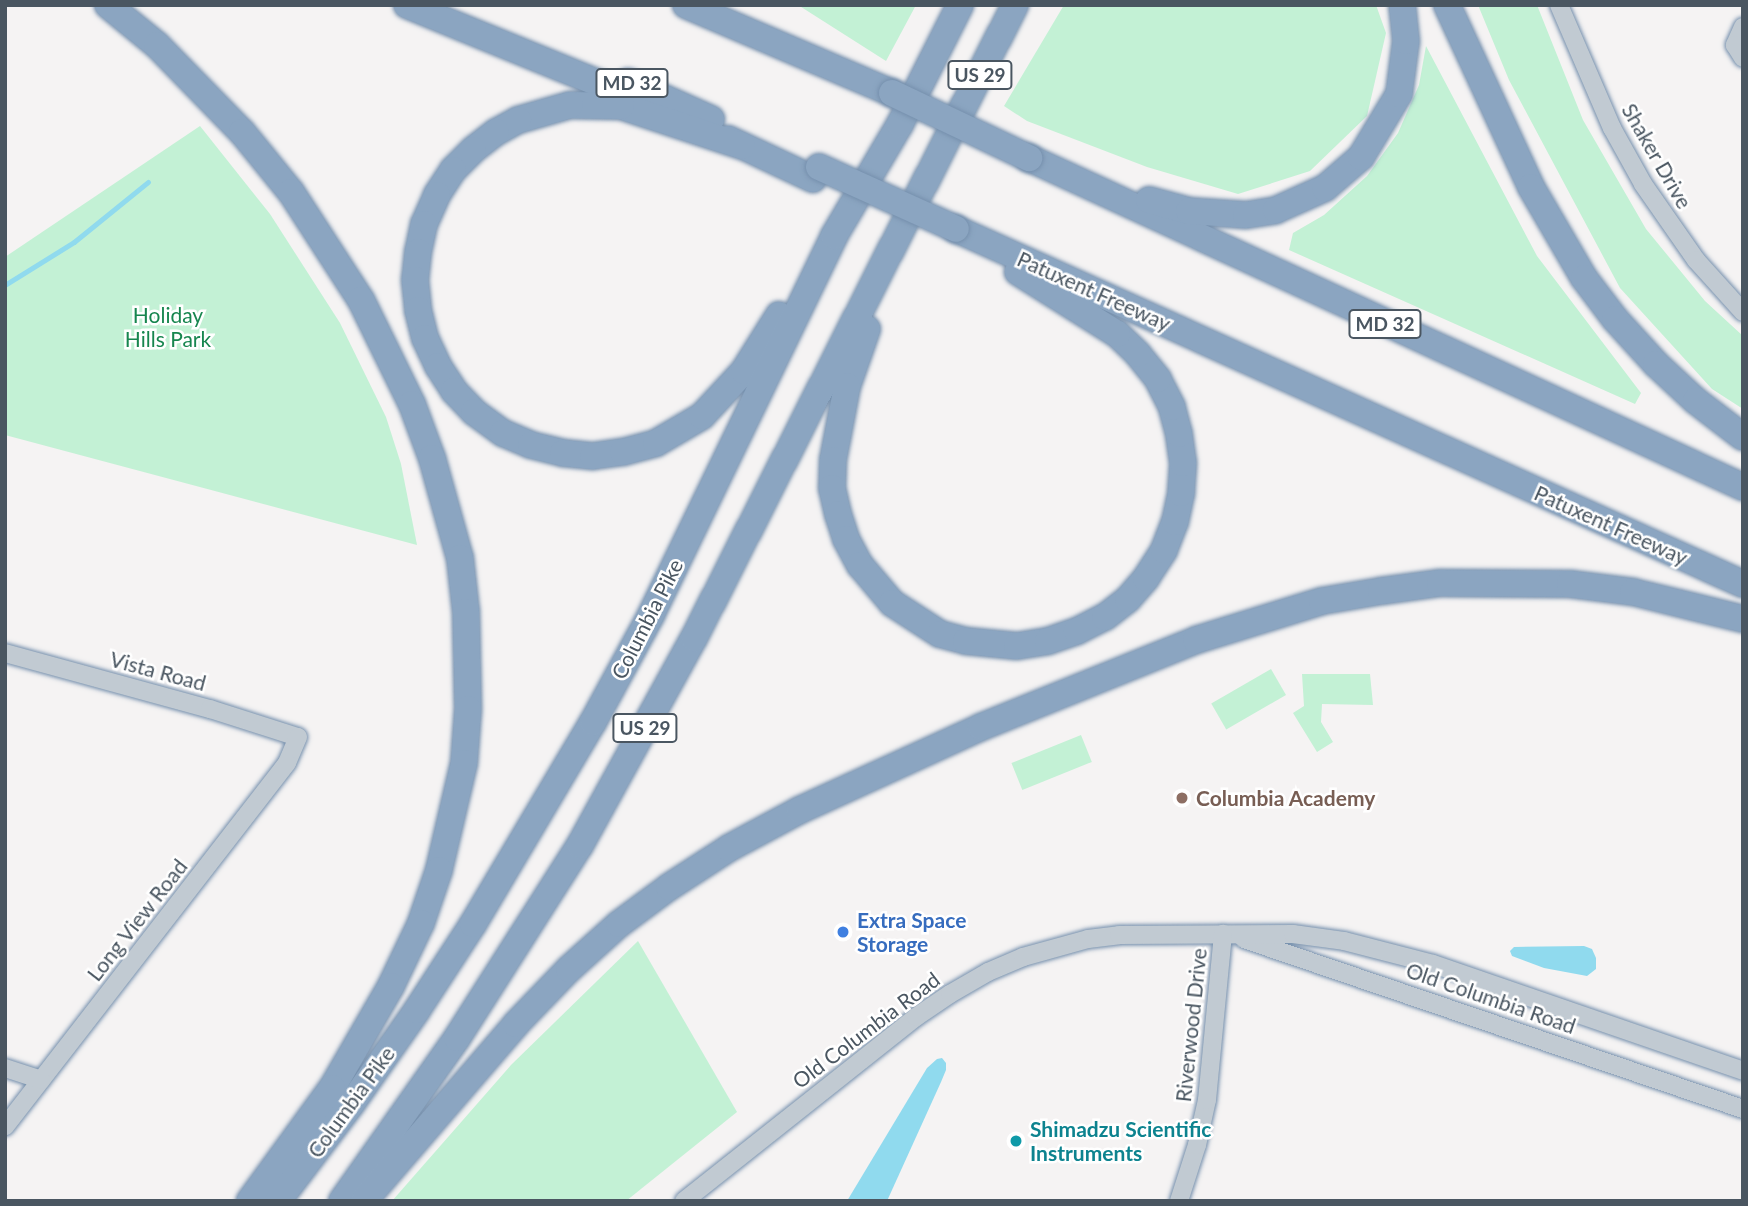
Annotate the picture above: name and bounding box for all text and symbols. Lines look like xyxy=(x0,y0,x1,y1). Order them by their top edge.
road number: US 29 xyxy=(947,60,1013,90)
road number: MD 32 xyxy=(595,68,669,99)
street label: Shaker Drive xyxy=(1617,99,1697,213)
street label: Patuxent Freeway xyxy=(1014,246,1174,336)
park label: Holiday Hills Park xyxy=(125,302,211,352)
road number: MD 32 xyxy=(1348,308,1422,340)
street label: Patuxent Freeway xyxy=(1531,480,1691,570)
street label: Columbia Pike xyxy=(606,555,688,683)
street label: Vista Road xyxy=(107,646,209,696)
road number: US 29 xyxy=(612,712,678,744)
place label: Columbia Academy xyxy=(1196,785,1376,811)
marker: Columbia Academy xyxy=(1174,790,1190,806)
street label: Long View Road xyxy=(81,854,193,986)
place label: Extra Space Storage xyxy=(857,907,966,957)
marker: Extra Space Storage xyxy=(835,924,851,940)
street label: Riverwood Drive xyxy=(1170,947,1212,1103)
street label: Old Columbia Road xyxy=(1403,957,1579,1039)
street label: Old Columbia Road xyxy=(788,967,944,1093)
street label: Columbia Pike xyxy=(302,1042,400,1162)
place label: Shimadzu Scientific Instruments xyxy=(1030,1116,1211,1166)
marker: Shimadzu Scientific Instruments xyxy=(1008,1133,1024,1149)

